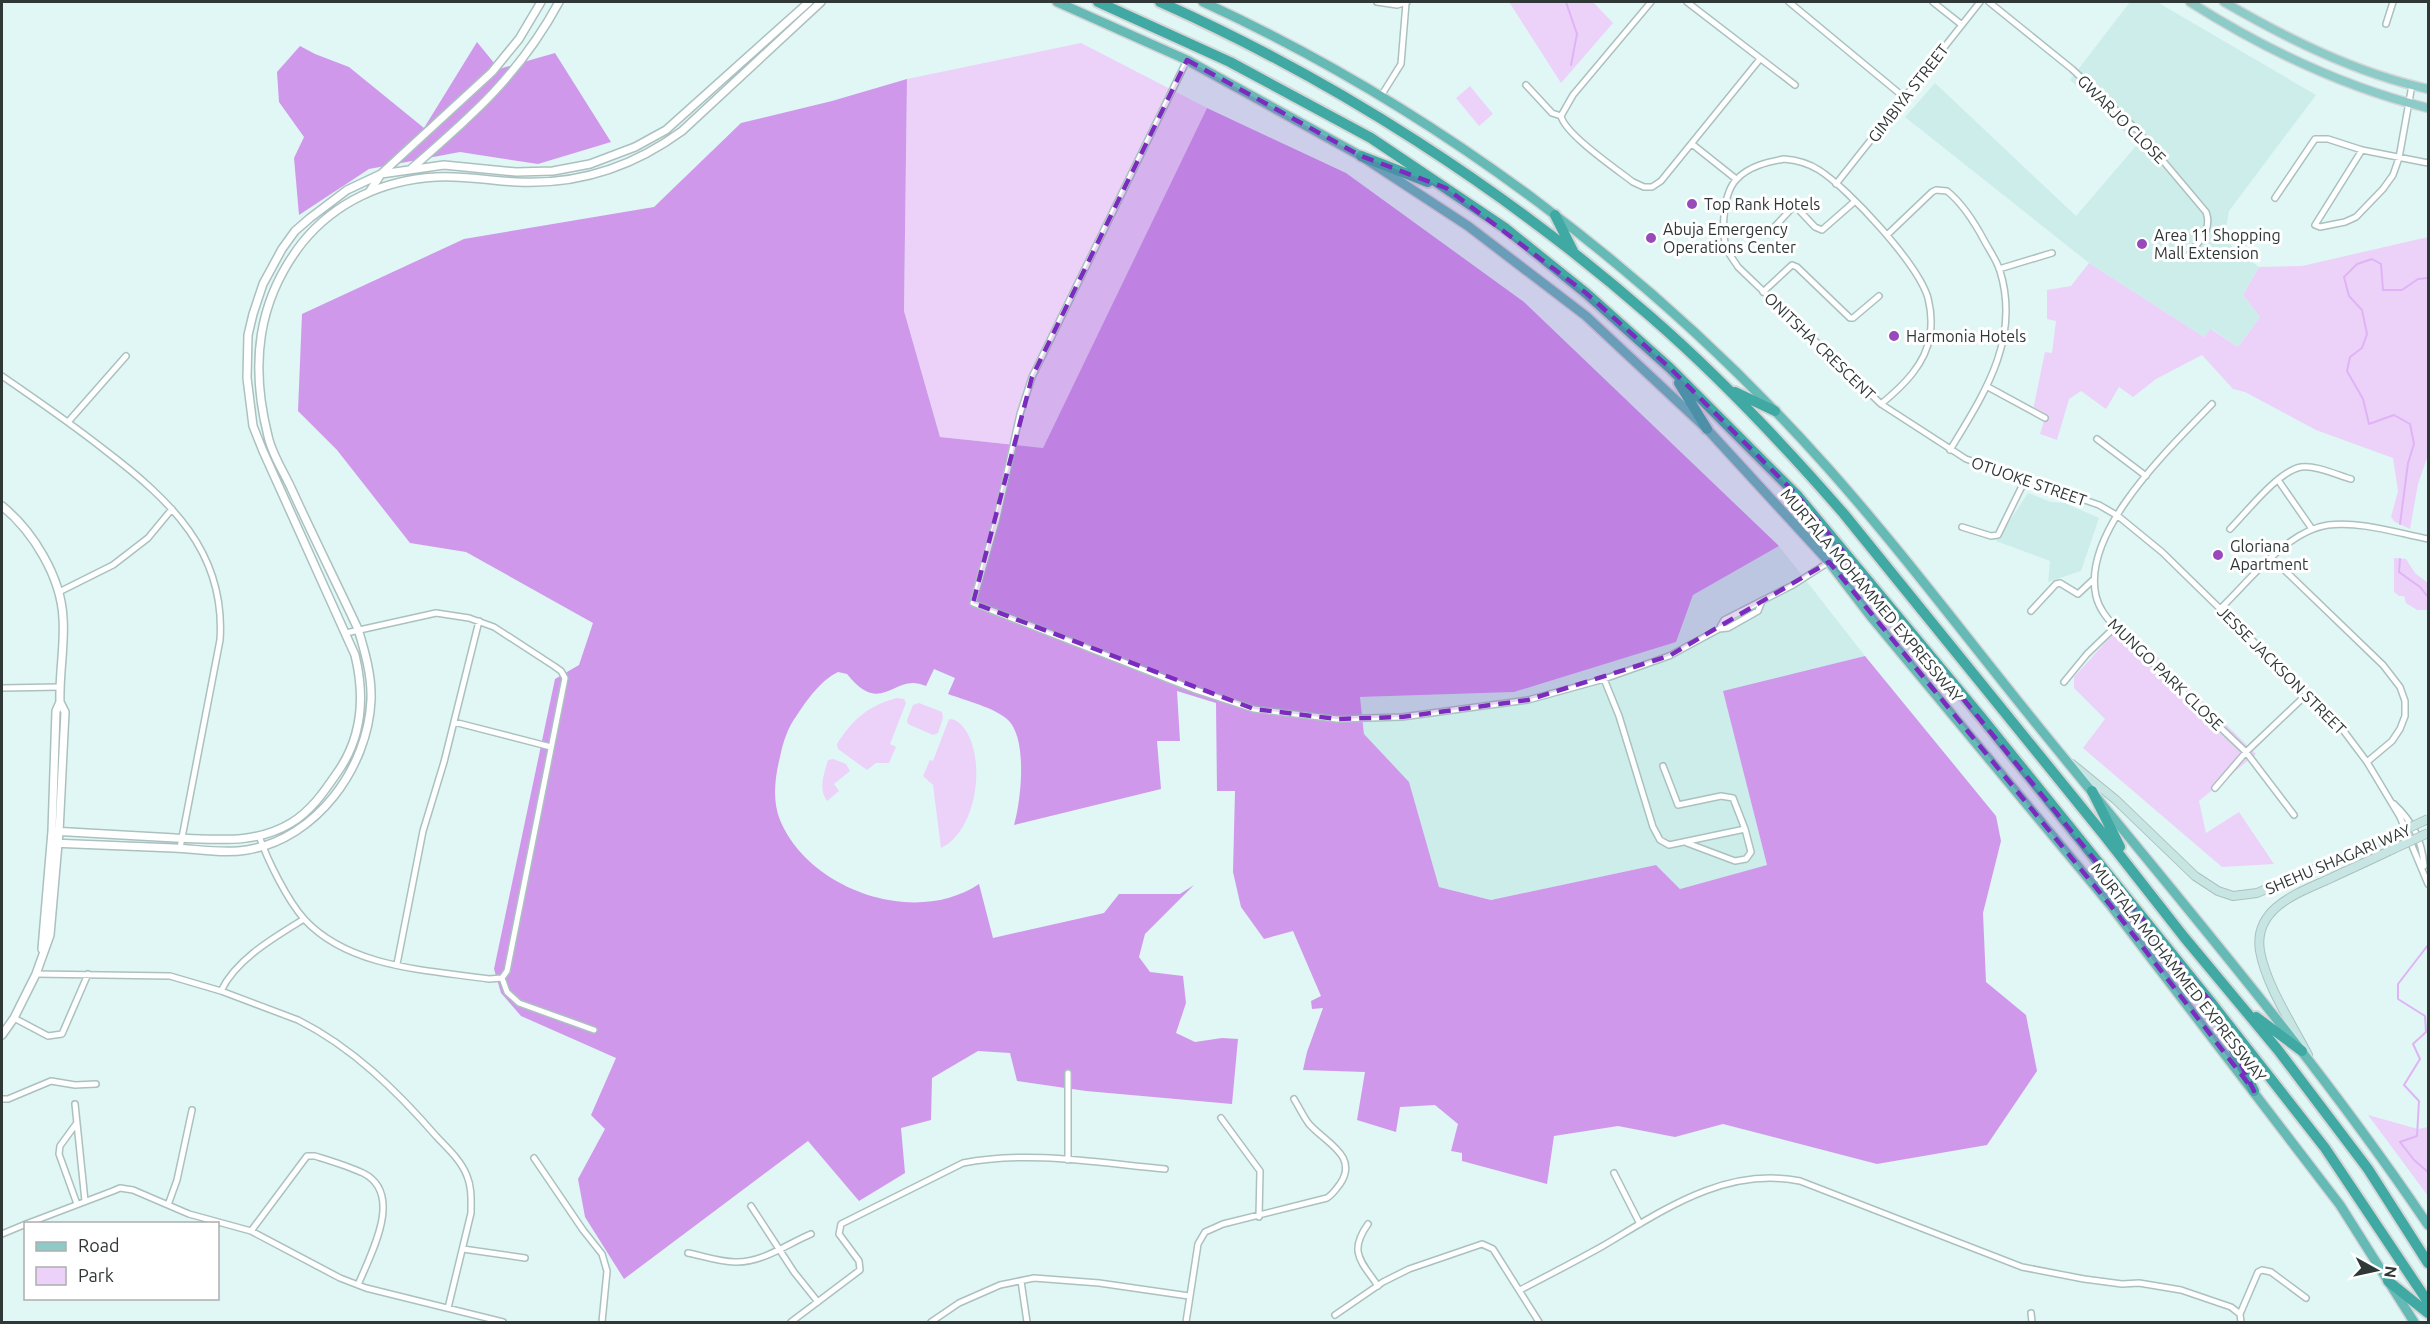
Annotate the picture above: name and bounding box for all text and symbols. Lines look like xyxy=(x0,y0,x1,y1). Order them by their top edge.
street label: GIMBIYA STREET xyxy=(1864,40,1952,145)
street label: GWARJO CLOSE xyxy=(2074,71,2170,167)
place label: Top Rank Hotels xyxy=(1704,195,1820,213)
marker: Top Rank Hotels xyxy=(1685,197,1699,211)
place label: Abuja Emergency Operations Center xyxy=(1663,220,1796,256)
place label: Area 11 Shopping Mall Extension xyxy=(2154,226,2281,262)
marker: Abuja Emergency Operations Center xyxy=(1644,231,1658,245)
marker: Area 11 Shopping Mall Extension xyxy=(2135,237,2149,251)
street label: ONITSHA CRESCENT xyxy=(1761,289,1879,403)
place label: Harmonia Hotels xyxy=(1906,327,2026,345)
marker: Harmonia Hotels xyxy=(1887,329,1901,343)
street label: OTUOKE STREET xyxy=(1969,453,2089,509)
street label: MURTALA MOHAMMED EXPRESSWAY xyxy=(1777,485,1967,706)
place label: Gloriana Apartment xyxy=(2230,537,2309,573)
marker: Gloriana Apartment xyxy=(2211,548,2225,562)
street label: JESSE JACKSON STREET xyxy=(2214,602,2350,738)
street label: MUNGO PARK CLOSE xyxy=(2105,614,2227,734)
street label: SHEHU SHAGARI WAY xyxy=(2263,820,2414,898)
street label: MURTALA MOHAMMED EXPRESSWAY xyxy=(2088,859,2271,1086)
legend xyxy=(24,1222,219,1300)
text: Road xyxy=(78,1235,120,1255)
north arrow xyxy=(2346,1240,2406,1300)
text: Park xyxy=(78,1265,114,1285)
text: N xyxy=(2381,1265,2401,1279)

